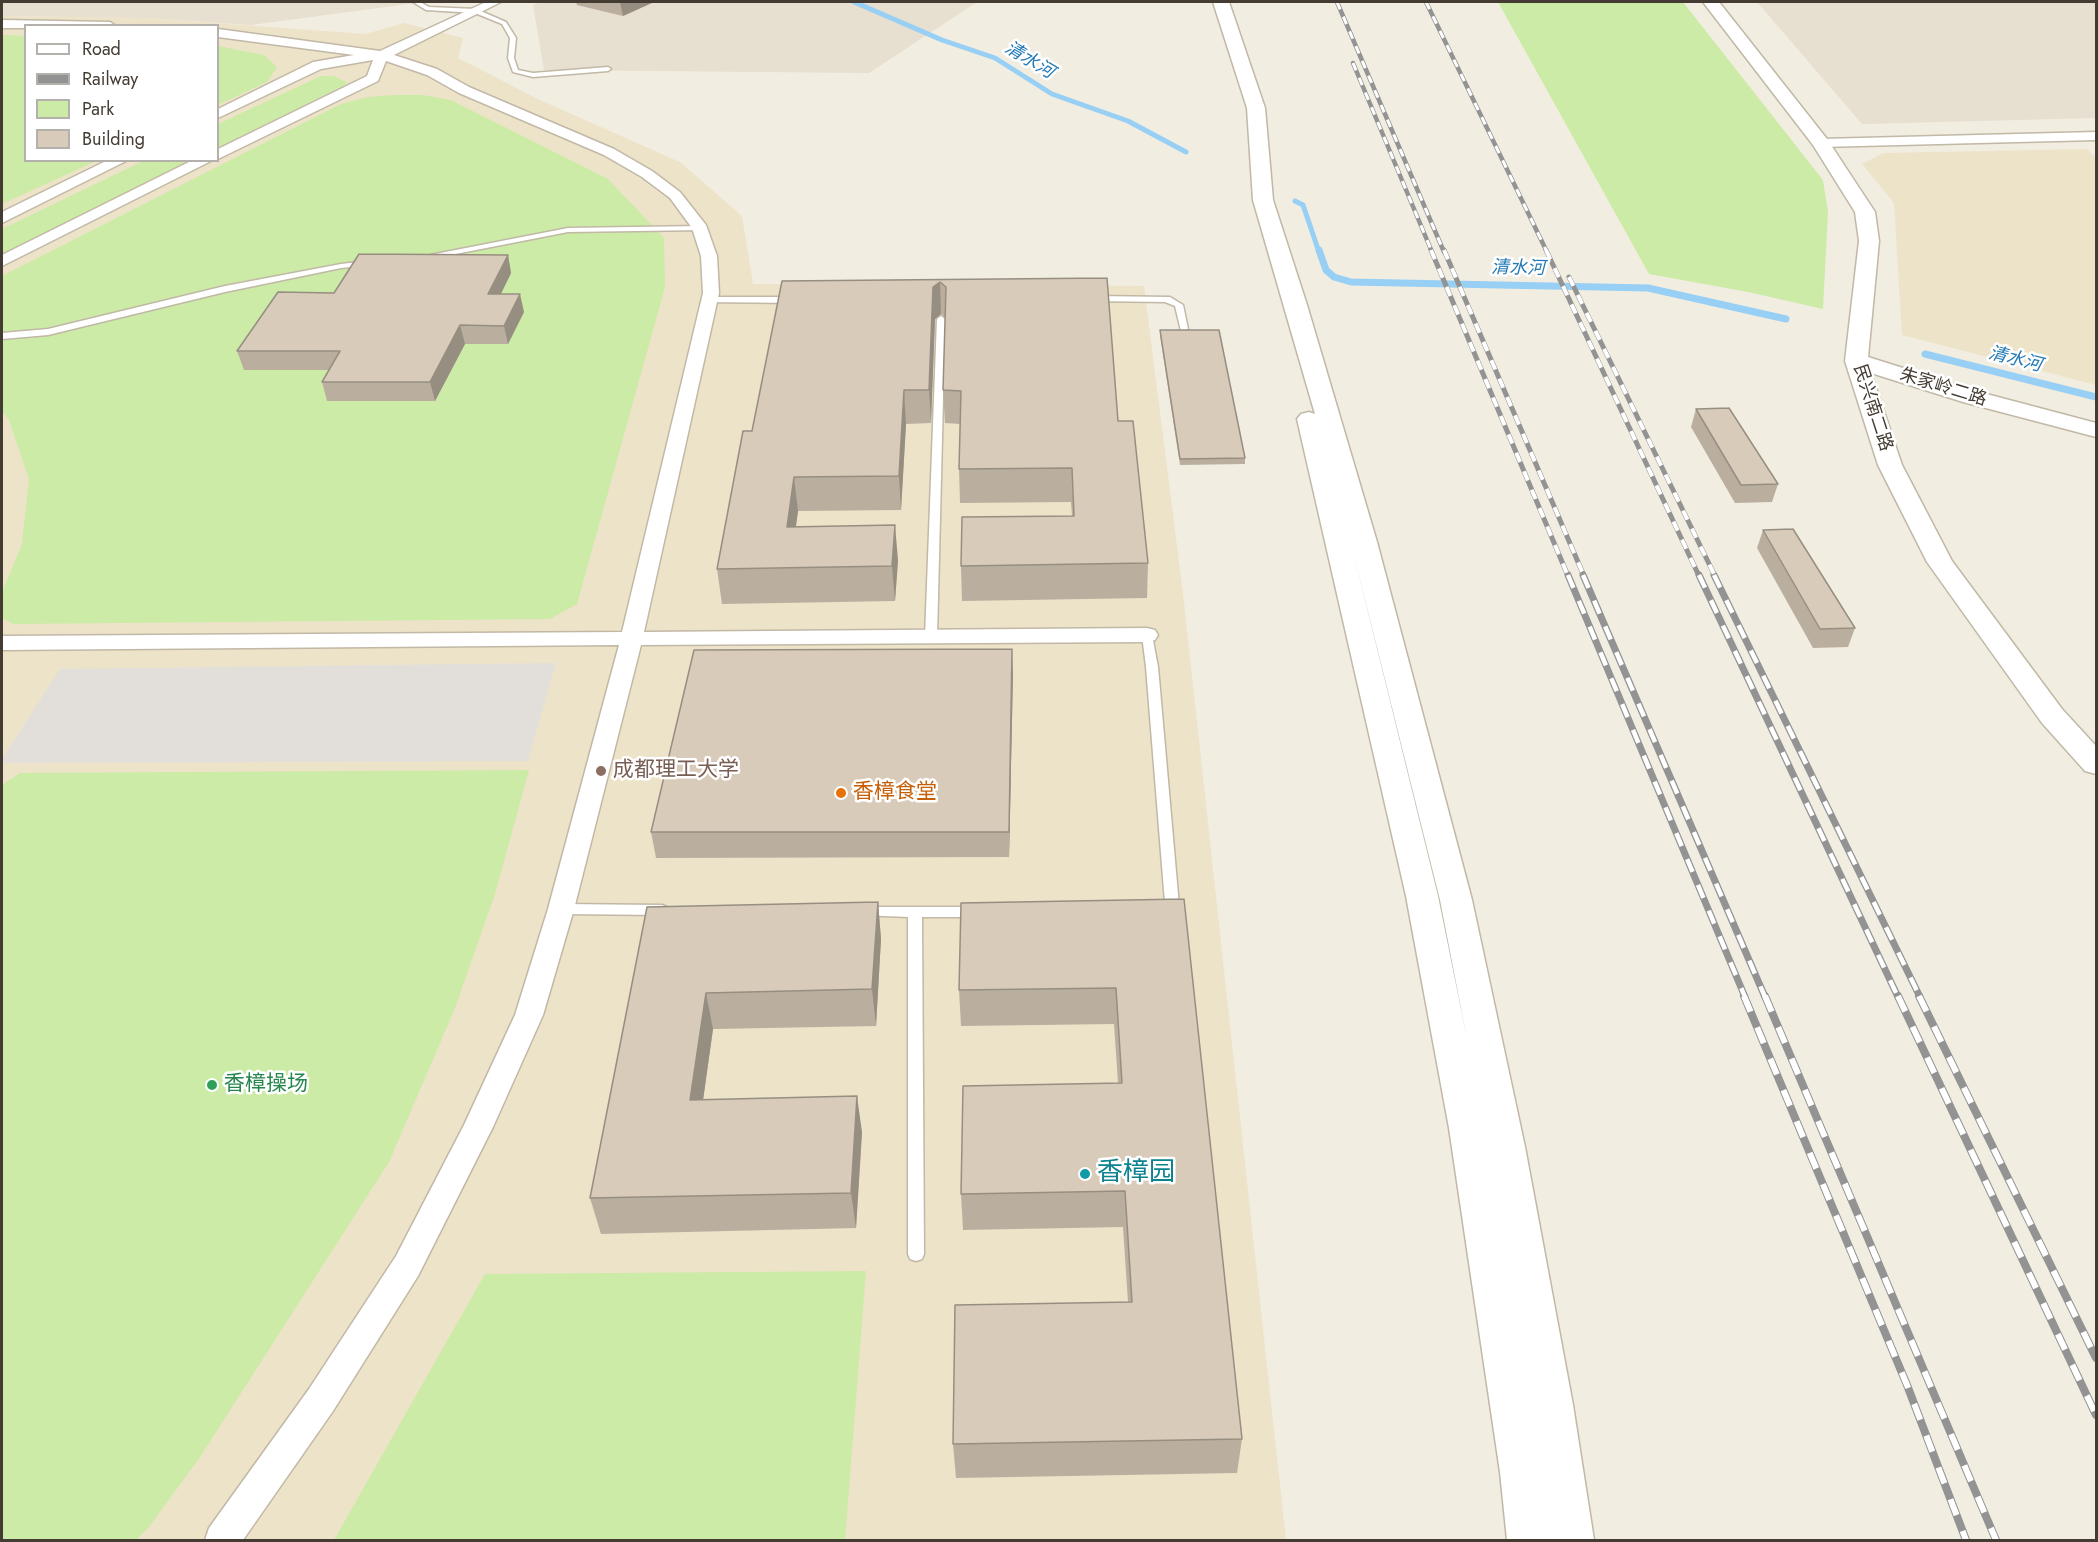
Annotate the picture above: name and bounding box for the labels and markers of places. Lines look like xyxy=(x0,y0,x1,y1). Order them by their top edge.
place label: 成都理工大学 xyxy=(613,758,739,784)
marker: 成都理工大学 xyxy=(594,764,608,778)
place label: 香樟食堂 xyxy=(853,780,937,806)
marker: 香樟食堂 xyxy=(834,786,848,800)
place label: 香樟操场 xyxy=(224,1072,308,1098)
marker: 香樟操场 xyxy=(205,1078,219,1092)
place label: 香樟园 xyxy=(1097,1158,1175,1190)
marker: 香樟园 xyxy=(1078,1167,1092,1181)

